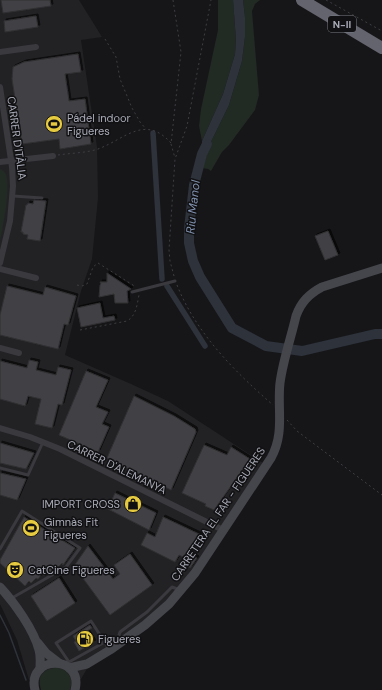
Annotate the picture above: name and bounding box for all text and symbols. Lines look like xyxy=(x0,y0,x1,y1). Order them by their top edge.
road number: N-II xyxy=(328,16,356,32)
street label: CARRER D'ITÀLIA xyxy=(4,95,30,181)
place label: Pádel indoor Figueres xyxy=(67,111,131,138)
sports icon: Pádel indoor Figueres xyxy=(44,114,64,134)
water label: Riu Manol xyxy=(182,179,204,235)
street label: CARRER D'ALEMANYA xyxy=(65,437,169,497)
street label: CARRETERA EL FAR - FIGUERES xyxy=(168,444,268,584)
shop icon: IMPORT CROSS xyxy=(123,494,143,514)
place label: IMPORT CROSS xyxy=(42,497,120,511)
place label: Gimnàs Fit Figueres xyxy=(44,515,98,542)
sports icon: Gimnàs Fit Figueres xyxy=(21,518,41,538)
theatre icon: CatCine Figueres xyxy=(5,560,25,580)
place label: CatCine Figueres xyxy=(28,563,115,577)
fuel station icon: Figueres xyxy=(75,629,95,649)
place label: Figueres xyxy=(98,632,141,646)

